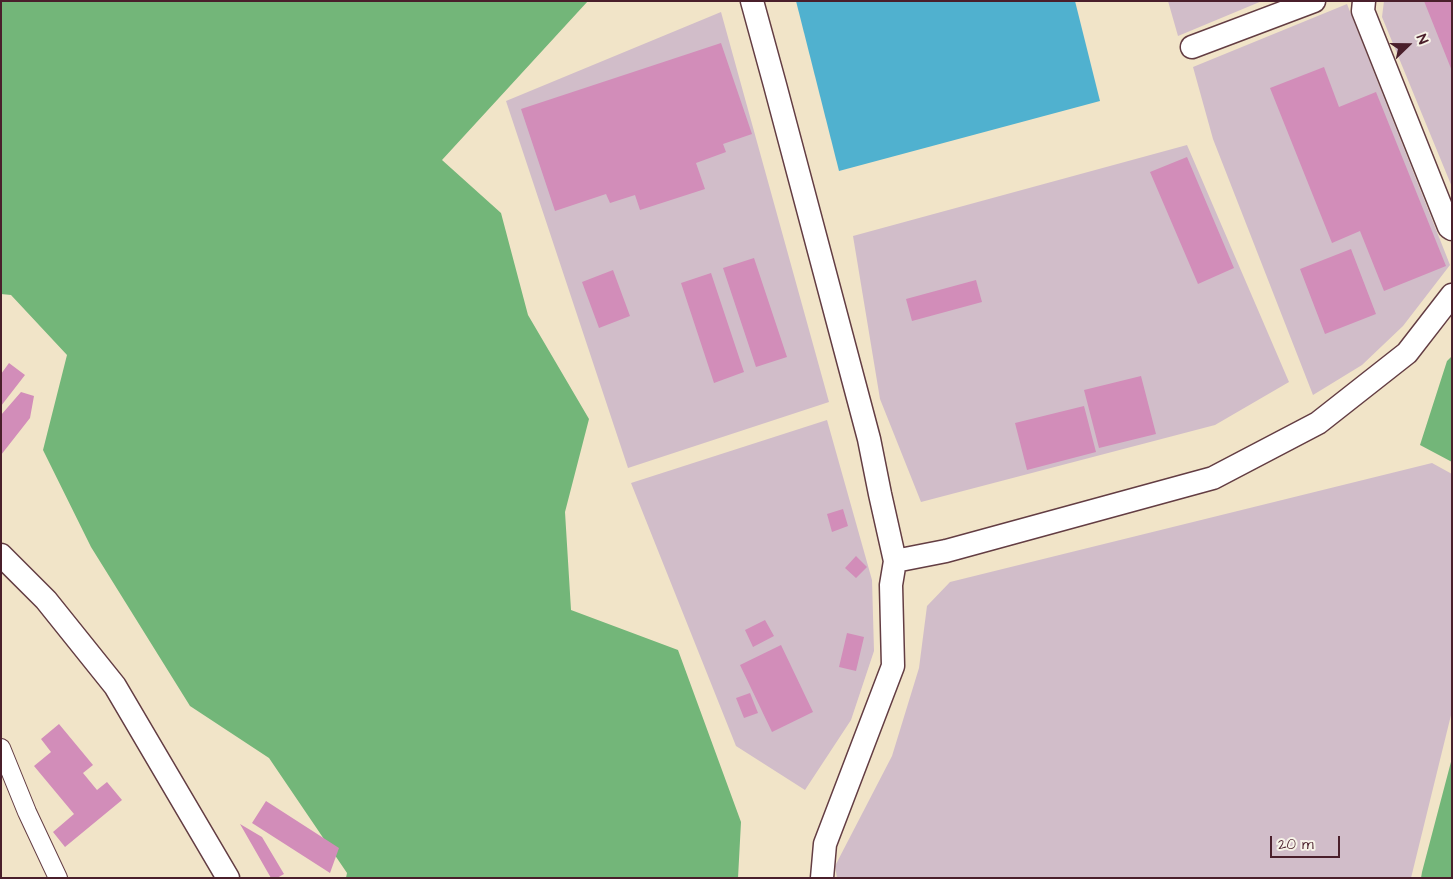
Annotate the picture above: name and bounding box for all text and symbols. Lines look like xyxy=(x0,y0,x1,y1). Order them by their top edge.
north arrow xyxy=(1383,20,1433,70)
text: N xyxy=(1411,32,1433,47)
scale bar xyxy=(1273,826,1343,858)
text: 20 m xyxy=(1278,834,1314,855)

